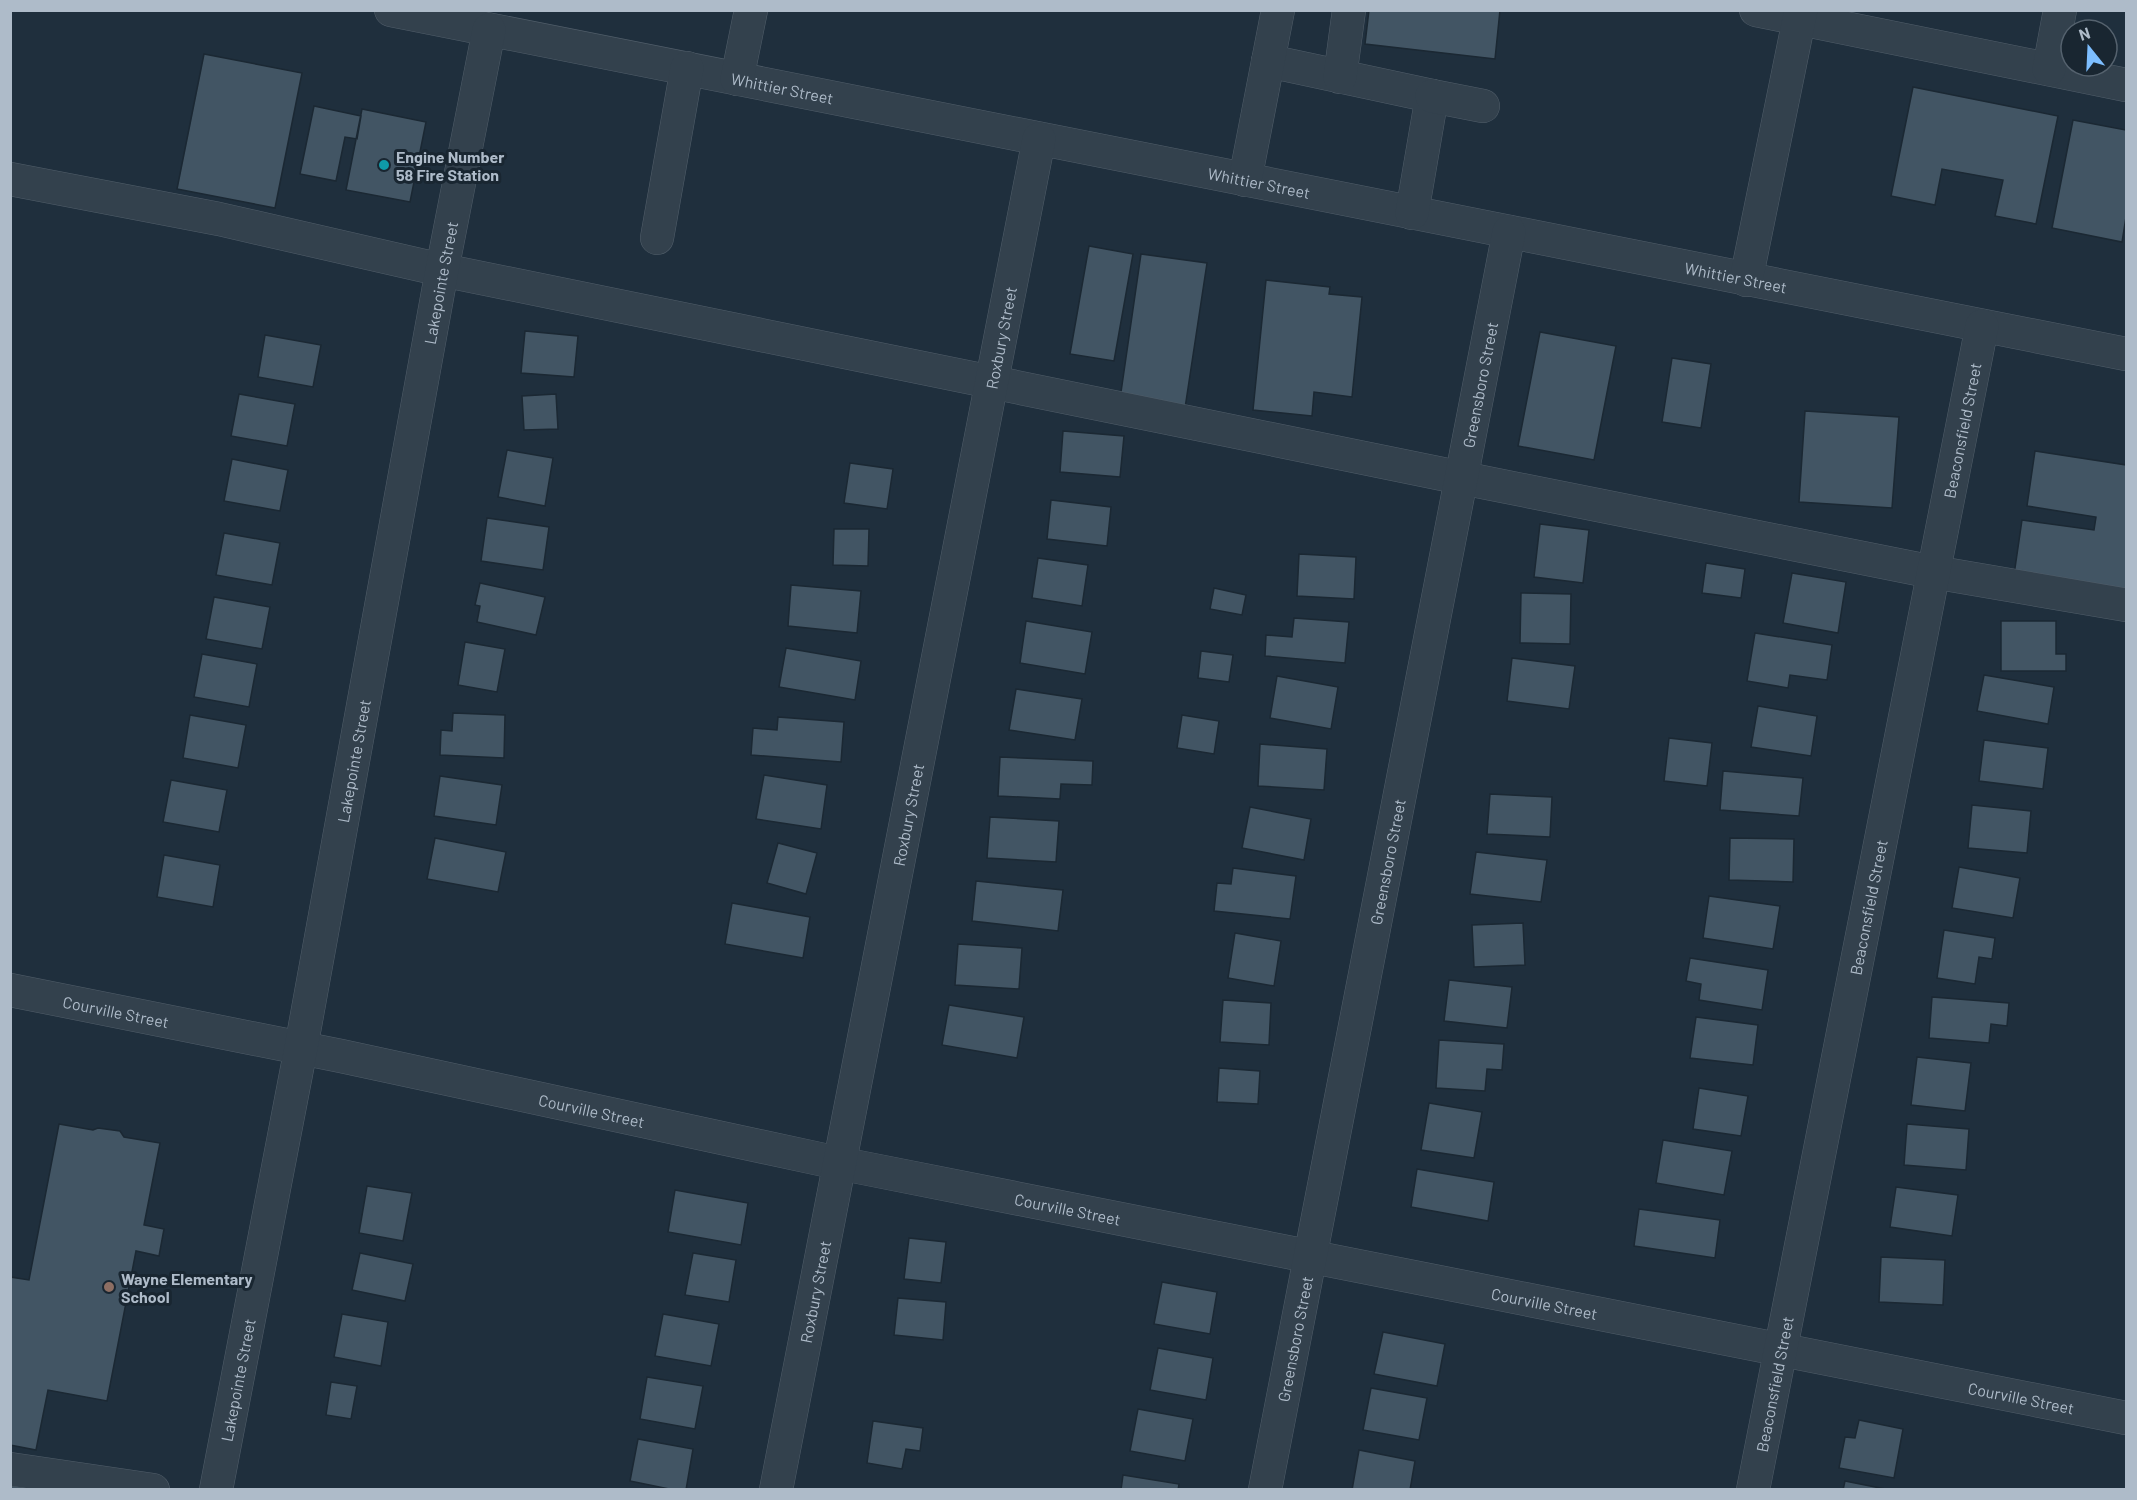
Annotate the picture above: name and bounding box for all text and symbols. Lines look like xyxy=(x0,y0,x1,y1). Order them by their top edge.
north arrow xyxy=(2059,18,2119,78)
text: N xyxy=(2076,23,2092,44)
street label: Whittier Street xyxy=(730,68,835,107)
place label: Engine Number 58 Fire Station xyxy=(396,147,504,184)
marker: Engine Number 58 Fire Station xyxy=(377,158,391,172)
street label: Whittier Street xyxy=(1206,163,1312,202)
street label: Lakepointe Street xyxy=(419,219,461,346)
street label: Whittier Street xyxy=(1683,257,1789,296)
street label: Roxbury Street xyxy=(981,285,1020,390)
street label: Greensboro Street xyxy=(1458,320,1501,449)
street label: Beaconsfield Street xyxy=(1939,361,1984,500)
street label: Lakepointe Street xyxy=(333,698,374,824)
street label: Roxbury Street xyxy=(888,762,927,867)
street label: Greensboro Street xyxy=(1365,797,1408,926)
street label: Beaconsfield Street xyxy=(1845,838,1890,977)
street label: Courville Street xyxy=(61,991,171,1031)
street label: Courville Street xyxy=(537,1089,646,1131)
street label: Courville Street xyxy=(1013,1189,1122,1228)
street label: Roxbury Street xyxy=(795,1239,834,1345)
place label: Wayne Elementary School xyxy=(121,1269,253,1306)
street label: Greensboro Street xyxy=(1273,1274,1316,1403)
marker: Wayne Elementary School xyxy=(102,1280,116,1294)
street label: Courville Street xyxy=(1490,1283,1599,1323)
street label: Beaconsfield Street xyxy=(1751,1315,1796,1453)
street label: Lakepointe Street xyxy=(216,1317,258,1443)
street label: Courville Street xyxy=(1966,1377,2076,1417)

